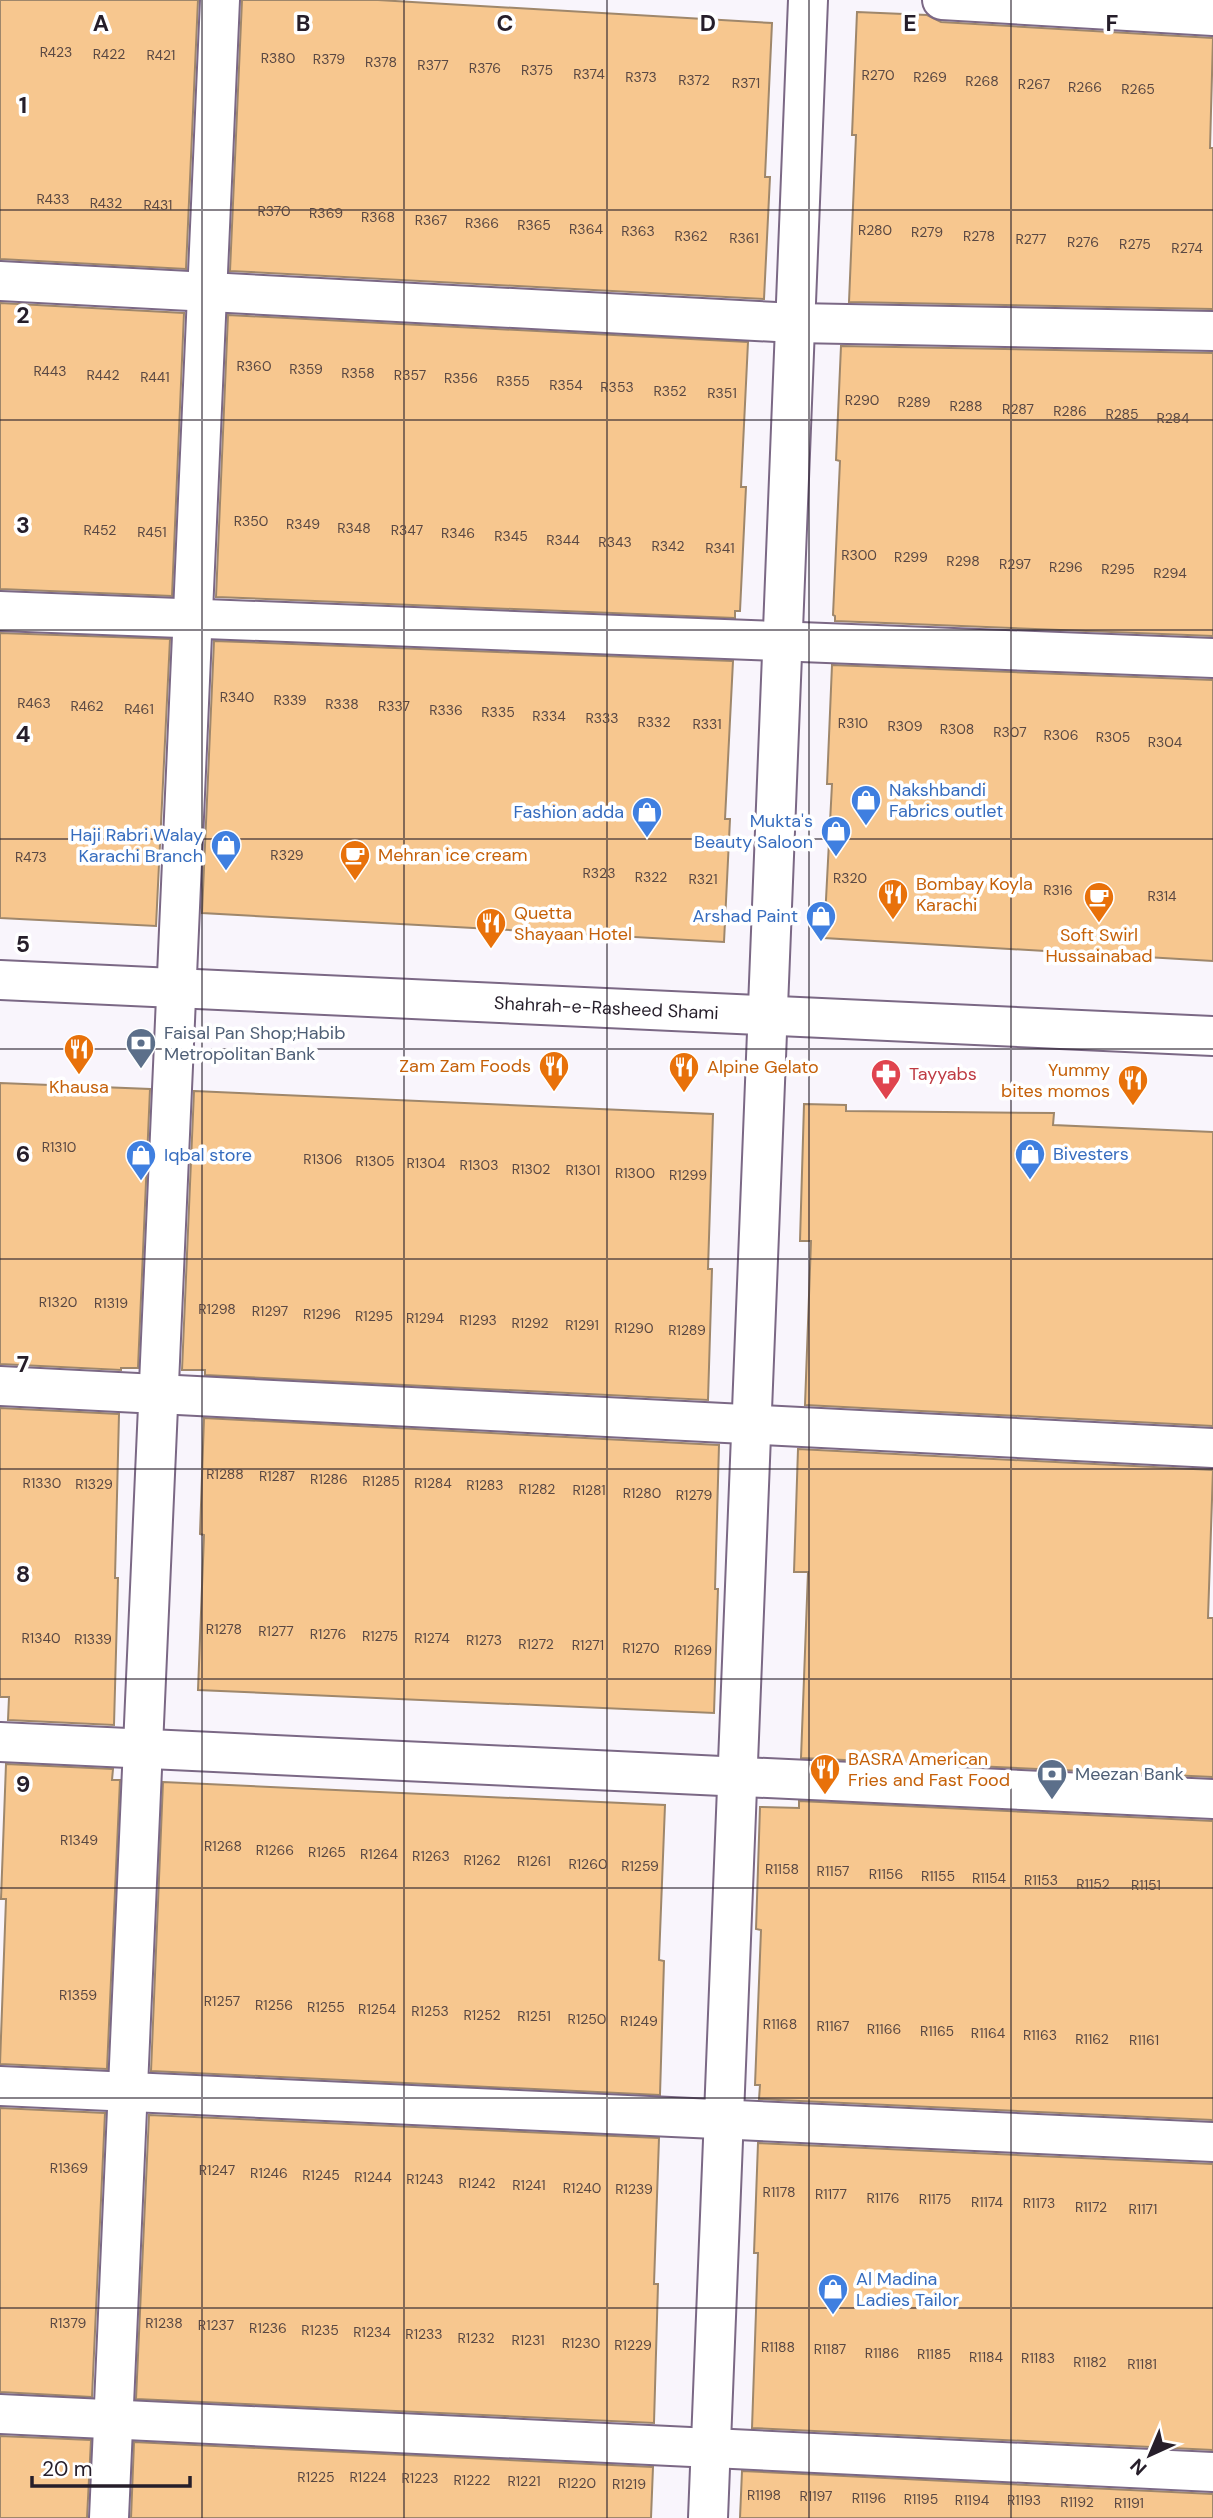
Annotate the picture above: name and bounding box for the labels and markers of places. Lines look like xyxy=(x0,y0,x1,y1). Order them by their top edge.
place label: Nakshbandi Fabrics outlet xyxy=(889,778,1003,823)
shop icon: Nakshbandi Fabrics outlet xyxy=(849,783,883,827)
shop icon: Fashion adda xyxy=(630,795,664,839)
place label: Fashion adda xyxy=(514,800,624,824)
place label: Mukta's Beauty Saloon xyxy=(694,809,813,854)
shop icon: Mukta's Beauty Saloon xyxy=(819,814,853,858)
place label: Haji Rabri Walay Karachi Branch xyxy=(70,823,203,868)
shop icon: Haji Rabri Walay Karachi Branch xyxy=(209,828,243,872)
cafe icon: Mehran ice cream xyxy=(338,838,372,882)
place label: Mehran ice cream xyxy=(378,843,528,867)
place label: Bombay Koyla Karachi xyxy=(916,872,1033,917)
restaurant icon: Bombay Koyla Karachi xyxy=(876,877,910,921)
cafe icon: Soft Swirl Hussainabad xyxy=(1082,880,1116,924)
shop icon: Arshad Paint xyxy=(804,899,838,943)
place label: Quetta Shayaan Hotel xyxy=(514,901,632,946)
place label: Arshad Paint xyxy=(693,904,798,928)
restaurant icon: Quetta Shayaan Hotel xyxy=(474,906,508,950)
place label: Soft Swirl Hussainabad xyxy=(1045,923,1153,968)
place label: Faisal Pan Shop;Habib Metropolitan Bank xyxy=(164,1021,345,1066)
bank icon: Faisal Pan Shop;Habib Metropolitan Bank xyxy=(124,1026,158,1070)
restaurant icon: Khausa xyxy=(62,1032,96,1076)
restaurant icon: Zam Zam Foods xyxy=(537,1049,571,1093)
restaurant icon: Alpine Gelato xyxy=(667,1050,701,1094)
place label: Zam Zam Foods xyxy=(399,1054,531,1078)
place label: Alpine Gelato xyxy=(707,1055,819,1079)
pharmacy icon: Tayyabs xyxy=(869,1057,903,1101)
place label: Yummy bites momos xyxy=(1001,1058,1110,1103)
place label: Tayyabs xyxy=(909,1062,977,1086)
restaurant icon: Yummy bites momos xyxy=(1116,1063,1150,1107)
place label: Khausa xyxy=(49,1075,109,1099)
shop icon: Bivesters xyxy=(1013,1137,1047,1181)
shop icon: Iqbal store xyxy=(124,1138,158,1182)
place label: Bivesters xyxy=(1053,1142,1129,1166)
place label: Iqbal store xyxy=(164,1143,252,1167)
place label: BASRA American Fries and Fast Food xyxy=(848,1747,1010,1792)
restaurant icon: BASRA American Fries and Fast Food xyxy=(808,1752,842,1796)
bank icon: Meezan Bank xyxy=(1035,1757,1069,1801)
place label: Meezan Bank xyxy=(1075,1762,1184,1786)
place label: Al Madina Ladies Tailor xyxy=(856,2267,959,2312)
shop icon: Al Madina Ladies Tailor xyxy=(816,2272,850,2316)

